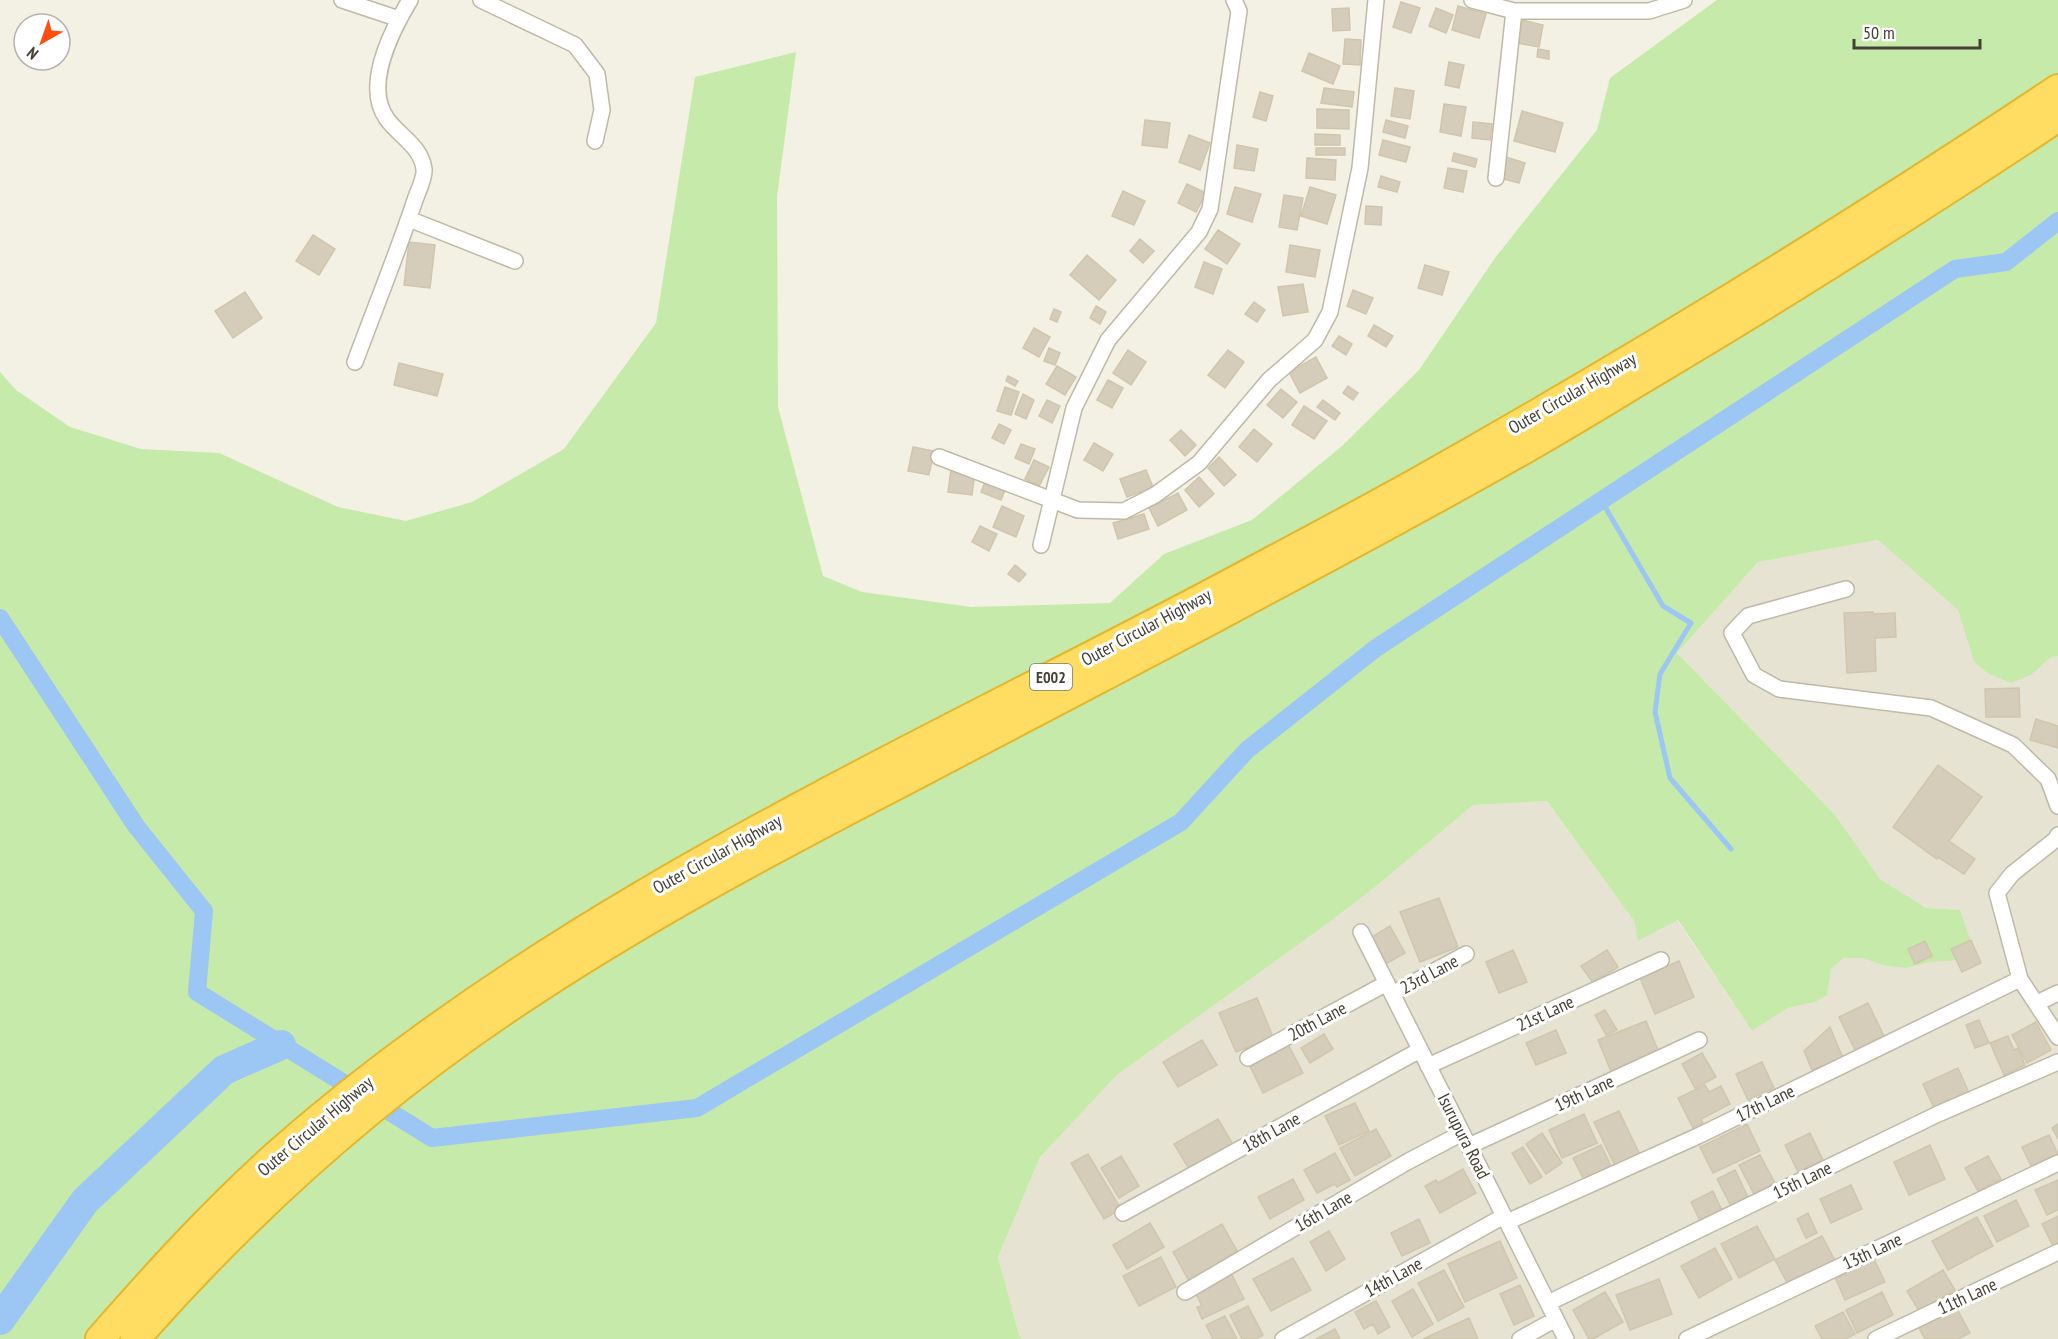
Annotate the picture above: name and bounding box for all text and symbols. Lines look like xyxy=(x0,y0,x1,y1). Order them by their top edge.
north arrow xyxy=(12,12,72,72)
scale bar xyxy=(1854,12,1980,50)
text: 50 m xyxy=(1863,21,1895,44)
text: N xyxy=(23,43,42,64)
street label: Outer Circular Highway xyxy=(1504,347,1640,439)
street label: Outer Circular Highway xyxy=(1077,583,1215,671)
road number: E002 xyxy=(1030,664,1072,690)
street label: Outer Circular Highway xyxy=(648,809,786,899)
street label: 23rd Lane xyxy=(1396,949,1462,999)
street label: 21st Lane xyxy=(1513,990,1577,1036)
street label: 20th Lane xyxy=(1284,996,1350,1046)
street label: 19th Lane xyxy=(1551,1069,1617,1117)
street label: Outer Circular Highway xyxy=(252,1071,378,1181)
street label: 17th Lane xyxy=(1732,1079,1798,1127)
street label: Isurupura Road xyxy=(1433,1089,1495,1183)
street label: 18th Lane xyxy=(1238,1107,1304,1157)
street label: 15th Lane xyxy=(1769,1156,1835,1204)
street label: 16th Lane xyxy=(1290,1185,1356,1237)
street label: 13th Lane xyxy=(1839,1227,1905,1275)
street label: 14th Lane xyxy=(1360,1252,1426,1302)
street label: 11th Lane xyxy=(1934,1272,2000,1320)

